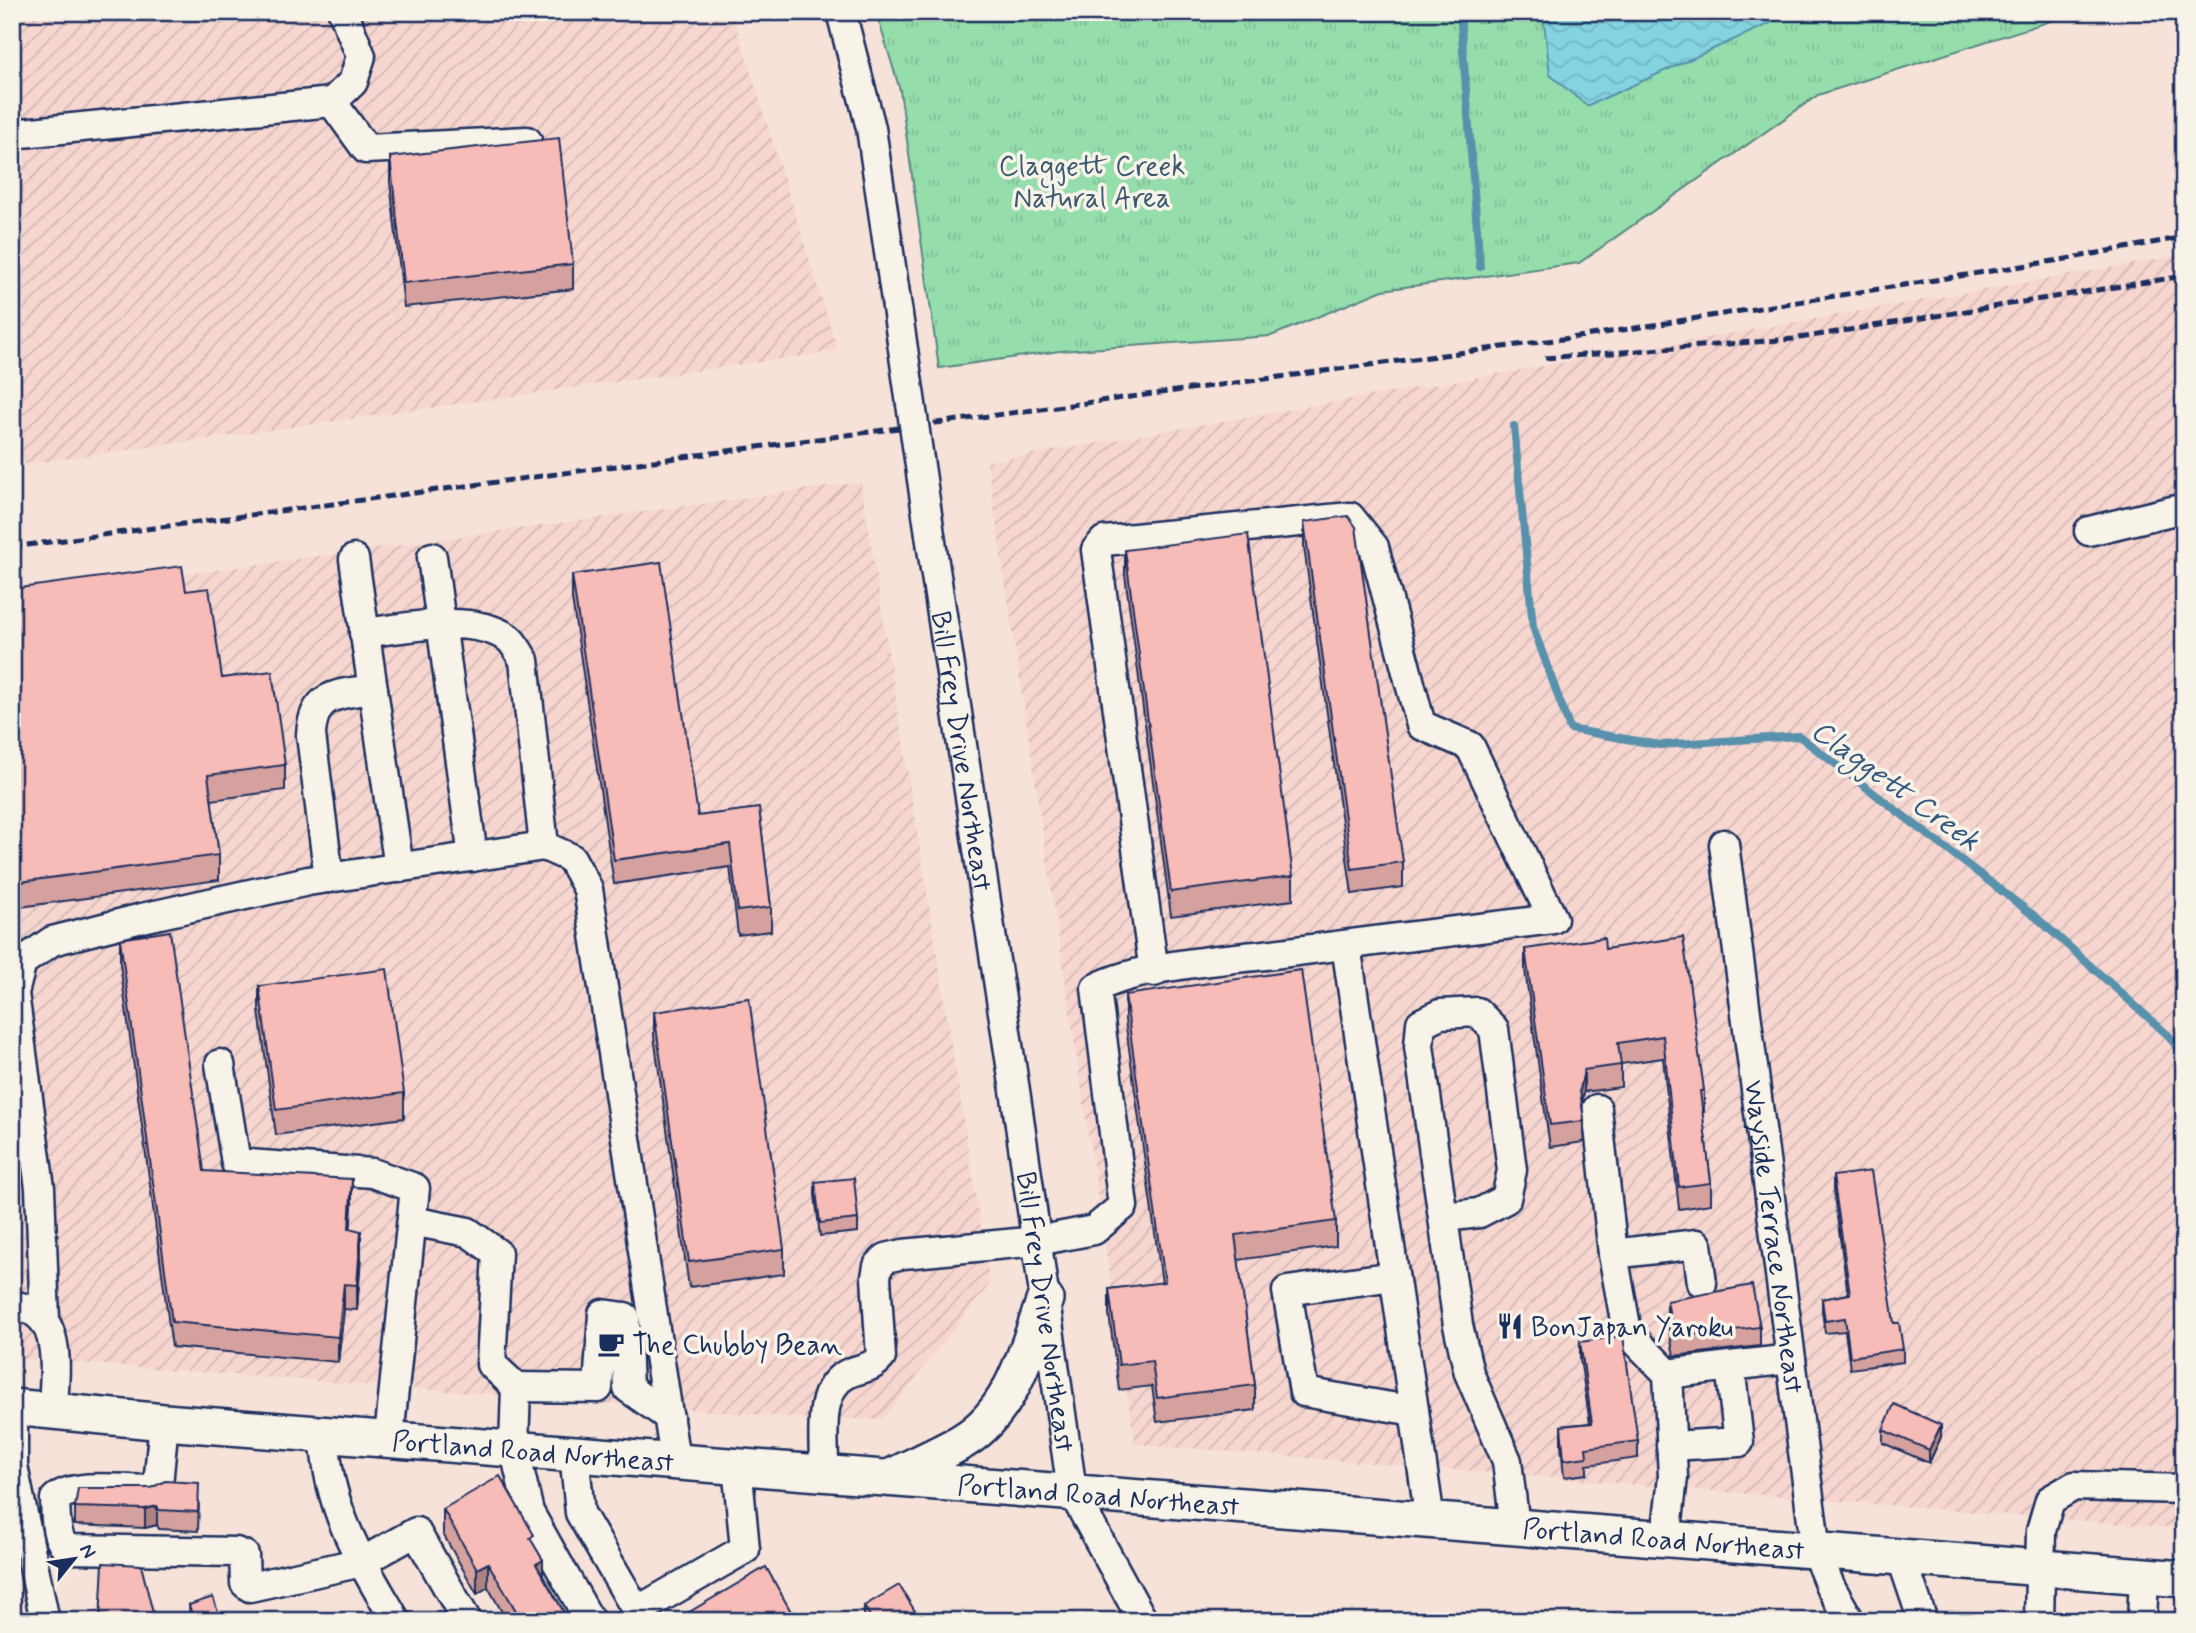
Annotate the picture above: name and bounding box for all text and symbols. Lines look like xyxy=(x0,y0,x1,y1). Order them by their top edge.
park label: Claggett Creek Natural Area xyxy=(999,149,1185,218)
street label: Bill Frey Drive Northeast xyxy=(921,609,1000,894)
water label: Claggett Creek xyxy=(1801,712,1988,863)
street label: Wayside Terrace Northeast xyxy=(1734,1078,1811,1397)
street label: Bill Frey Drive Northeast xyxy=(1006,1169,1082,1455)
place label: BonJapan Yaroku xyxy=(1531,1310,1733,1347)
restaurant icon: BonJapan Yaroku xyxy=(1495,1311,1525,1341)
place label: The Chubby Bean xyxy=(632,1328,842,1365)
cafe icon: The Chubby Bean xyxy=(596,1329,626,1359)
street label: Portland Road Northeast xyxy=(391,1424,676,1483)
street label: Portland Road Northeast xyxy=(956,1468,1241,1527)
street label: Portland Road Northeast xyxy=(1521,1512,1806,1570)
north arrow xyxy=(38,1524,108,1594)
text: N xyxy=(73,1540,101,1563)

